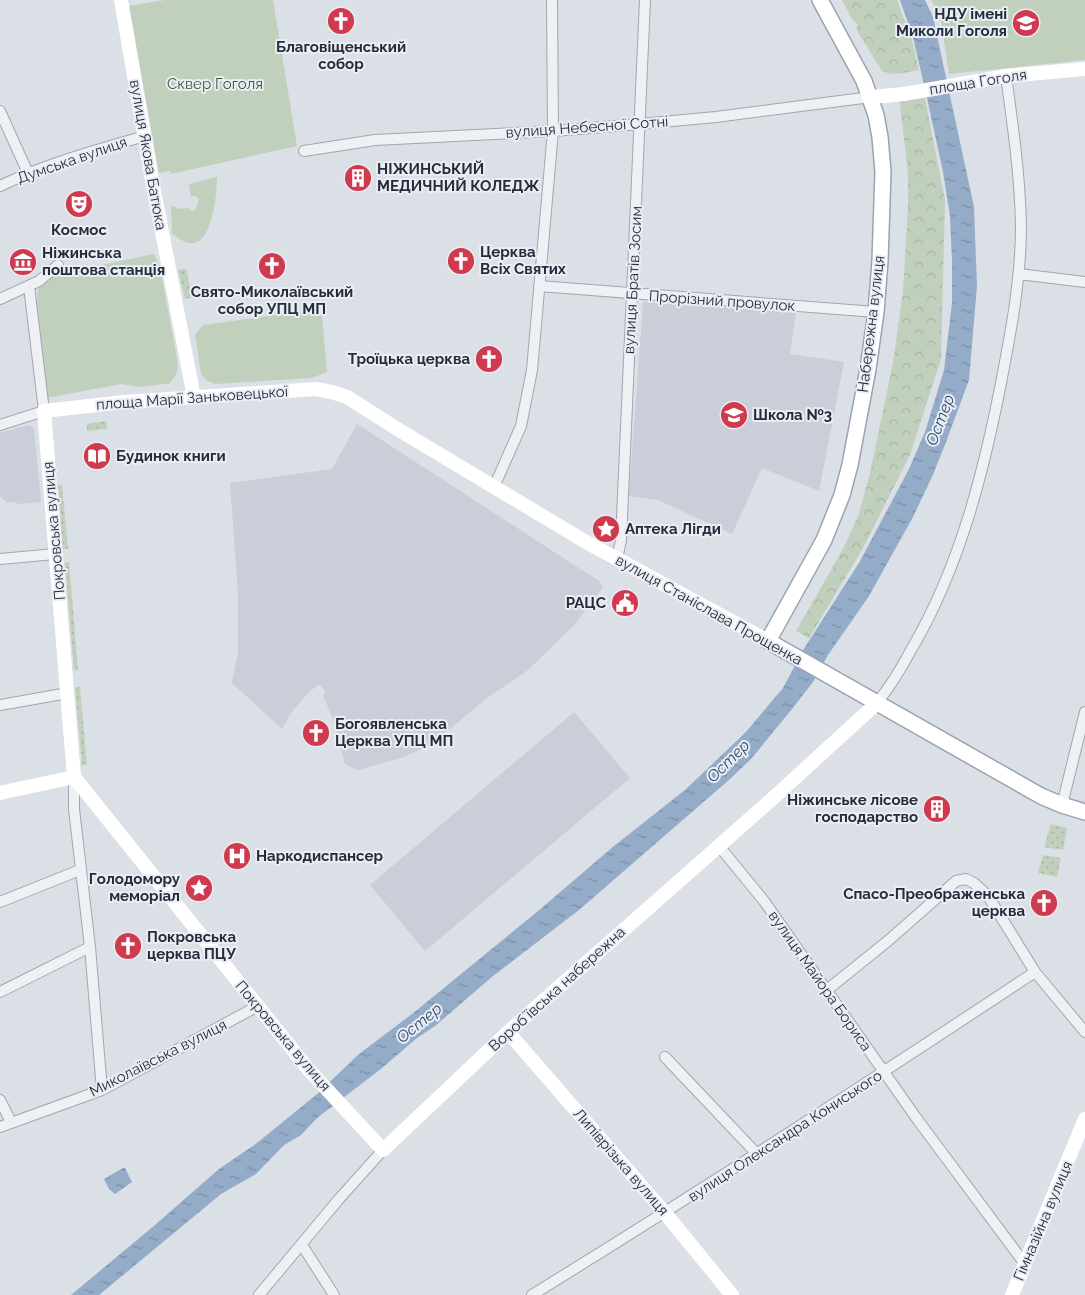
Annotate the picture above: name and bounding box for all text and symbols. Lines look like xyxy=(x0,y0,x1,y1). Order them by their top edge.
place label: НДУ імені Миколи Гоголя xyxy=(896,5,1007,40)
church icon: Благовіщенський собор xyxy=(326,6,356,36)
school or university icon: НДУ імені Миколи Гоголя xyxy=(1011,8,1041,38)
place label: Благовіщенський собор xyxy=(276,38,406,73)
street label: площа Гоголя xyxy=(928,65,1028,99)
park label: Сквер Гоголя xyxy=(167,75,263,93)
street label: вулиця Якова Батюка xyxy=(126,78,170,232)
street label: вулиця Небесної Сотні xyxy=(505,112,669,142)
street label: Думська вулиця xyxy=(15,133,129,187)
place label: НІЖИНСЬКИЙ МЕДИЧНИЙ КОЛЕДЖ xyxy=(377,160,539,195)
building icon: НІЖИНСЬКИЙ МЕДИЧНИЙ КОЛЕДЖ xyxy=(343,163,373,193)
theatre icon: Космос xyxy=(64,189,94,219)
street label: вулиця Братів Зосим xyxy=(620,206,646,354)
place label: Космос xyxy=(51,221,107,239)
place label: Церква Всіх Святих xyxy=(480,243,566,278)
place label: Ніжинська поштова станція xyxy=(42,244,165,279)
church icon: Церква Всіх Святих xyxy=(446,246,476,276)
museum icon: Ніжинська поштова станція xyxy=(8,247,38,277)
church icon: Свято-Миколаївський собор УПЦ МП xyxy=(257,251,287,281)
street label: Набережна вулиця xyxy=(854,255,888,393)
place label: Свято-Миколаївський собор УПЦ МП xyxy=(191,283,353,318)
street label: Прорізний провулок xyxy=(648,287,796,315)
church icon: Троїцька церква xyxy=(474,344,504,374)
place label: Троїцька церква xyxy=(348,350,470,368)
street label: площа Марії Заньковецької xyxy=(95,382,289,414)
water label: Остер xyxy=(922,392,958,448)
school or university icon: Школа №3 xyxy=(719,400,749,430)
place label: Школа №3 xyxy=(753,406,832,424)
library icon: Будинок книги xyxy=(82,441,112,471)
place label: Будинок книги xyxy=(116,447,226,465)
street label: Покровська вулиця xyxy=(39,461,69,601)
place icon: Аптека Лігди xyxy=(591,514,621,544)
place label: Аптека Лігди xyxy=(625,520,721,538)
street label: вулиця Станіслава Прощенка xyxy=(612,551,806,669)
public building icon: РАЦС xyxy=(610,588,640,618)
place label: РАЦС xyxy=(566,594,606,612)
place label: Богоявленська Церква УПЦ МП xyxy=(335,715,453,750)
church icon: Богоявленська Церква УПЦ МП xyxy=(301,718,331,748)
water label: Остер xyxy=(703,736,753,786)
place label: Ніжинське лісове господарство xyxy=(787,791,918,826)
building icon: Ніжинське лісове господарство xyxy=(922,794,952,824)
hospital icon: Наркодиспансер xyxy=(222,841,252,871)
place label: Наркодиспансер xyxy=(256,847,383,865)
place label: Голодомору меморіал xyxy=(89,870,181,905)
place icon: Голодомору меморіал xyxy=(184,873,214,903)
place label: Спасо-Преображенська церква xyxy=(843,885,1025,920)
church icon: Спасо-Преображенська церква xyxy=(1029,888,1059,918)
street label: вулиця Майора Бориса xyxy=(765,907,875,1055)
street label: Воробʼївська набережна xyxy=(485,923,629,1055)
place label: Покровська церква ПЦУ xyxy=(147,928,237,963)
church icon: Покровська церква ПЦУ xyxy=(113,931,143,961)
street label: Покровська вулиця xyxy=(231,977,335,1095)
water label: Остер xyxy=(392,999,446,1047)
street label: Миколаївська вулиця xyxy=(86,1016,230,1100)
street label: вулиця Олександра Кониського xyxy=(685,1066,885,1206)
street label: Липіврізька вулиця xyxy=(570,1105,672,1219)
street label: Гімназійна вулиця xyxy=(1010,1158,1076,1284)

